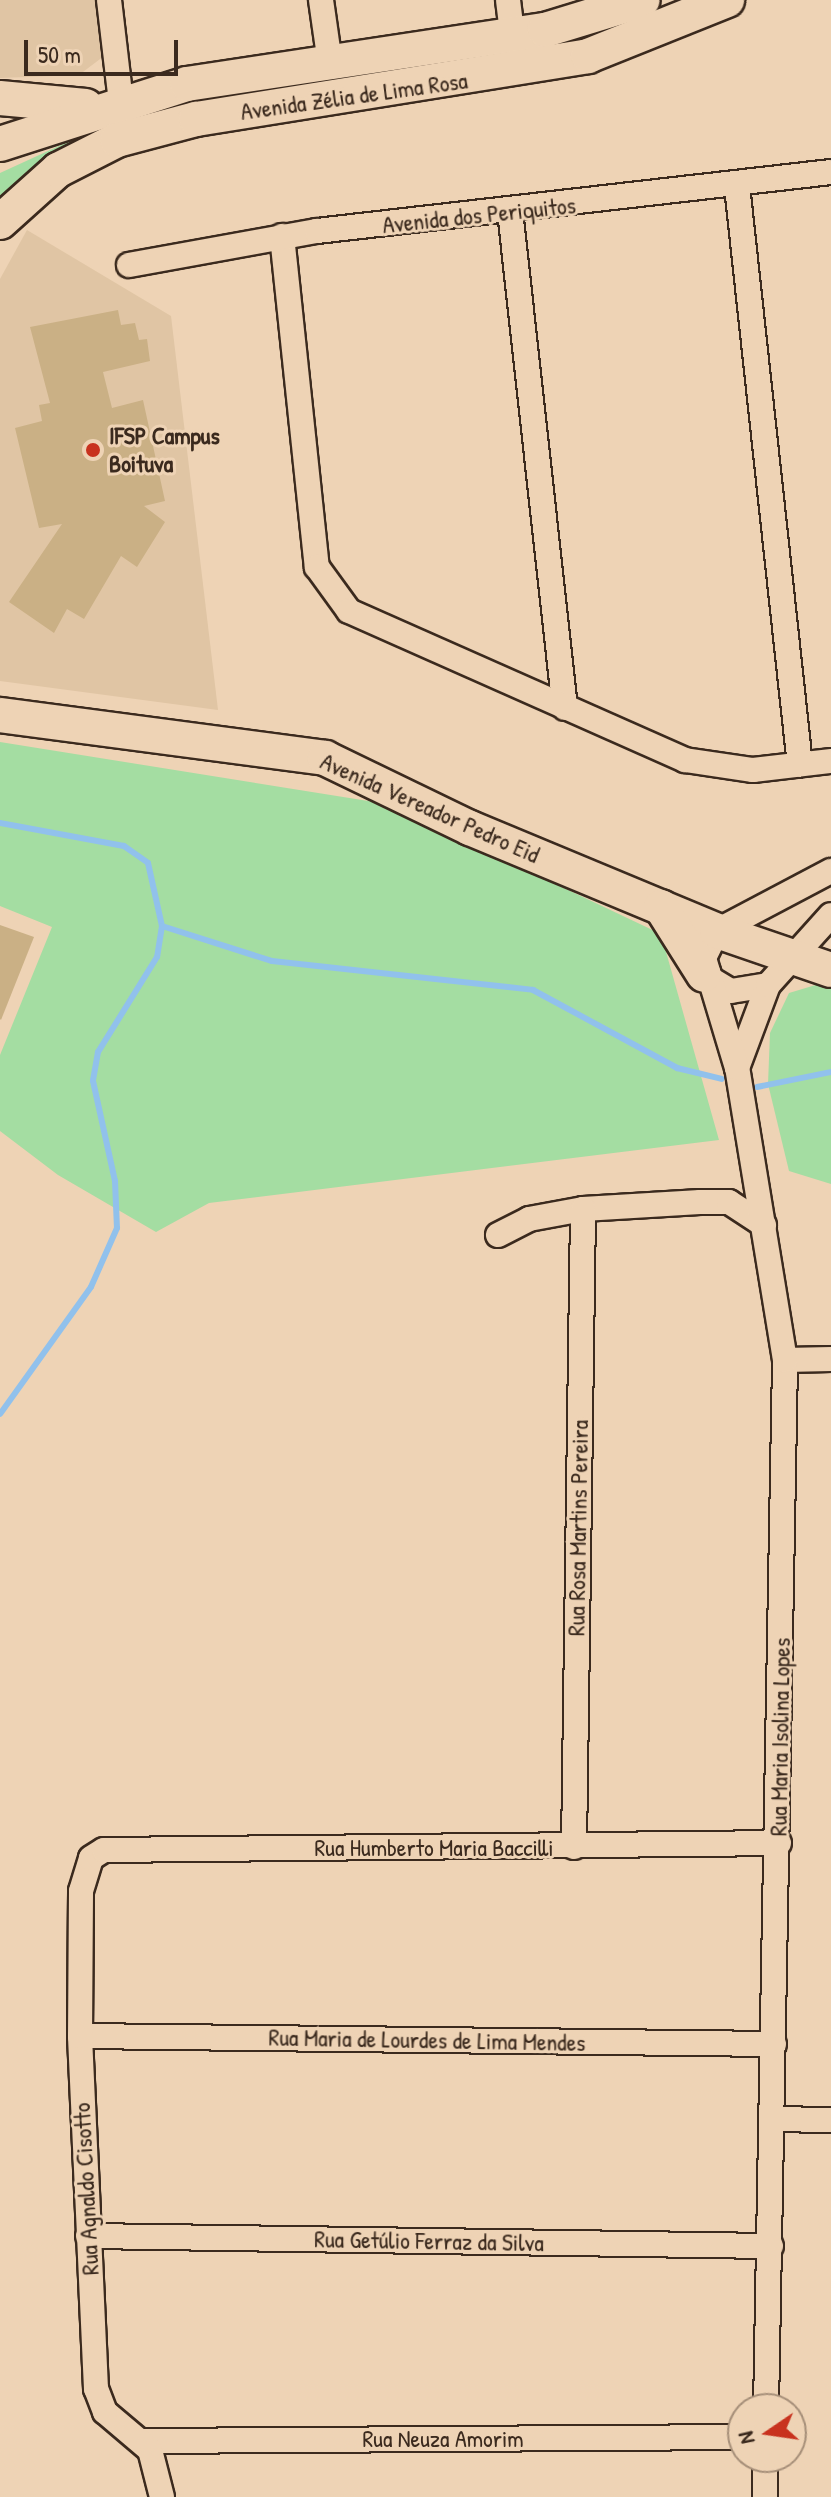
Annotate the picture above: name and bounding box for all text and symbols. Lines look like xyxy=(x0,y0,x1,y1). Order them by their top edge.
scale bar xyxy=(28,24,182,74)
text: 50 m xyxy=(38,38,81,70)
street label: Avenida Zélia de Lima Rosa xyxy=(239,66,469,126)
street label: Avenida dos Periquitos xyxy=(381,191,577,239)
place label: IFSP Campus Boituva xyxy=(109,422,220,478)
marker: IFSP Campus Boituva xyxy=(84,441,102,459)
street label: Avenida Vereador Pedro Eid xyxy=(316,747,544,869)
street label: Rua Rosa Martins Pereira xyxy=(562,1420,594,1636)
street label: Rua Maria Isolina Lopes xyxy=(764,1638,796,1836)
street label: Rua Humberto Maria Baccilli xyxy=(314,1834,554,1862)
street label: Rua Maria de Lourdes de Lima Mendes xyxy=(268,2023,586,2057)
street label: Rua Agnaldo Cisotto xyxy=(67,2102,105,2276)
street label: Rua Getúlio Ferraz da Silva xyxy=(314,2225,544,2257)
north arrow xyxy=(727,2393,807,2473)
street label: Rua Neuza Amorim xyxy=(362,2425,524,2453)
text: N xyxy=(730,2429,761,2447)

